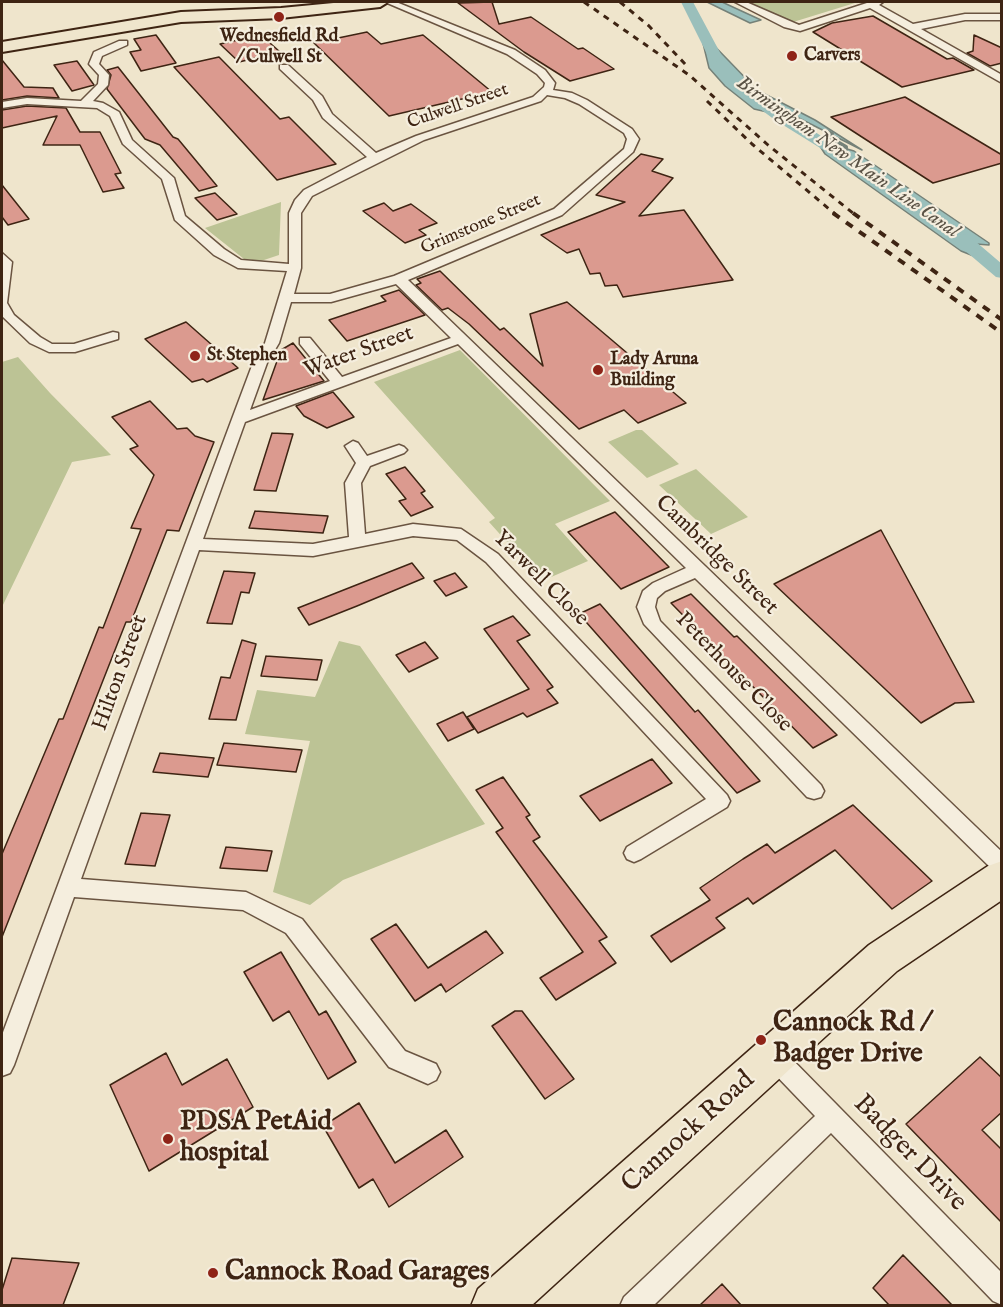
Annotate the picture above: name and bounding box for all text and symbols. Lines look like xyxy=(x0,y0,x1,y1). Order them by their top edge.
marker: Wednesfield Rd / Culwell St xyxy=(272,10,286,24)
place label: Wednesfield Rd / Culwell St xyxy=(220,26,338,68)
place label: Carvers xyxy=(804,45,860,67)
marker: Carvers xyxy=(785,49,799,63)
water label: Birmingham New Main Line Canal xyxy=(731,72,963,244)
street label: Culwell Street xyxy=(405,80,511,134)
street label: Grimstone Street xyxy=(418,190,544,260)
street label: Water Street xyxy=(301,321,417,385)
place label: St Stephen xyxy=(207,345,287,367)
marker: St Stephen xyxy=(188,349,202,363)
place label: Lady Aruna Building xyxy=(610,349,698,392)
marker: Lady Aruna Building xyxy=(591,363,605,377)
street label: Cambridge Street xyxy=(649,491,783,621)
street label: Yarwell Close xyxy=(487,526,593,632)
street label: Peterhouse Close xyxy=(669,607,797,739)
street label: Hilton Street xyxy=(88,612,154,734)
place label: Cannock Rd / Badger Drive xyxy=(773,1008,929,1071)
marker: Cannock Rd / Badger Drive xyxy=(754,1033,768,1047)
street label: Cannock Road xyxy=(616,1065,762,1201)
street label: Badger Drive xyxy=(845,1089,973,1219)
place label: PDSA PetAid hospital xyxy=(180,1107,332,1170)
marker: PDSA PetAid hospital xyxy=(161,1132,175,1146)
place label: Cannock Road Garages xyxy=(225,1257,489,1289)
marker: Cannock Road Garages xyxy=(206,1266,220,1280)

